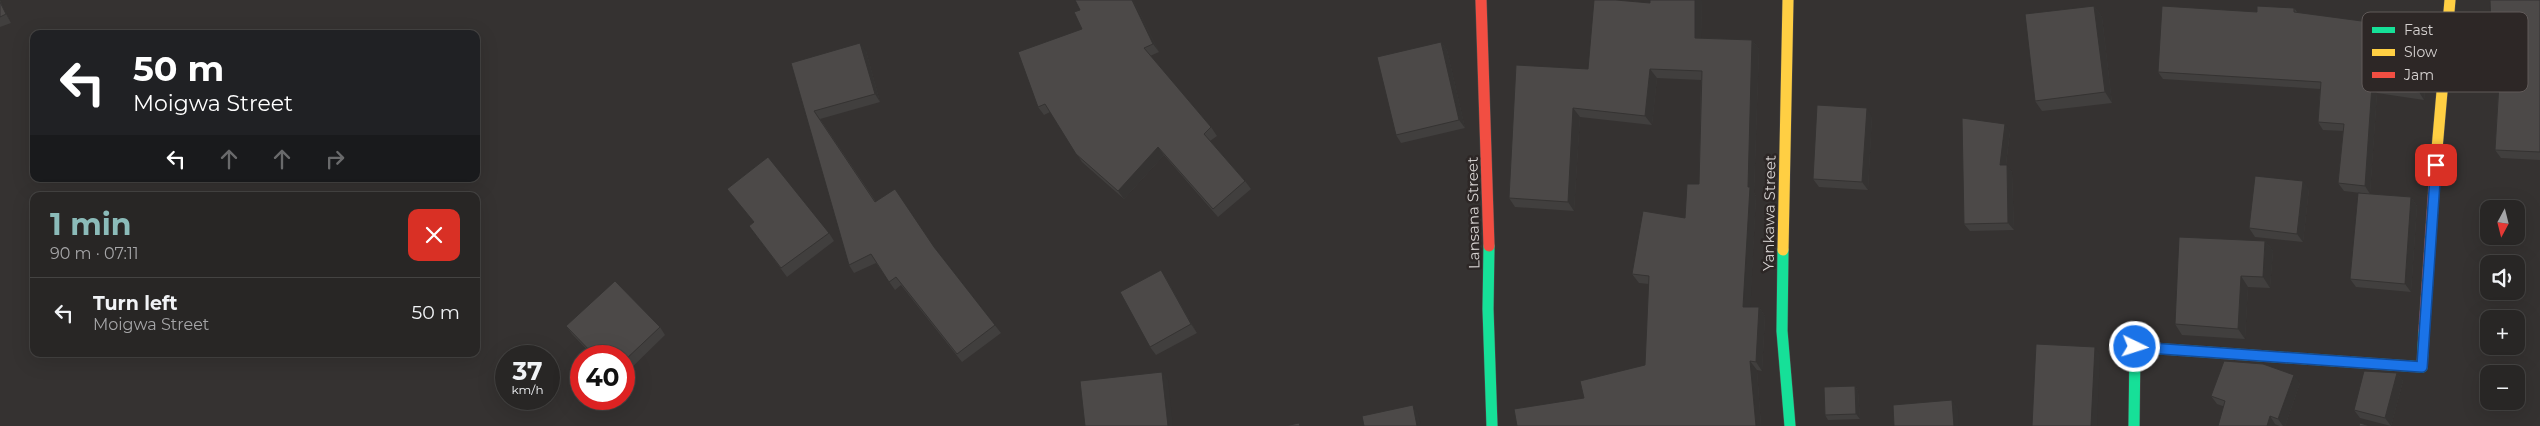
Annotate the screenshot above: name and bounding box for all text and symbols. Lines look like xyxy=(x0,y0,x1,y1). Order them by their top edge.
legend xyxy=(2362,12,2528,92)
text: Fast xyxy=(2404,21,2434,39)
text: Slow xyxy=(2404,43,2438,61)
text: 50 m xyxy=(133,47,224,90)
icon: left xyxy=(50,50,115,115)
text: Jam xyxy=(2403,66,2434,84)
text: Moigwa Street xyxy=(133,90,293,117)
pin xyxy=(2415,144,2457,186)
icon: left xyxy=(162,145,190,173)
icon: ahead xyxy=(215,145,243,173)
icon: ahead xyxy=(268,145,296,173)
icon: right xyxy=(321,145,349,173)
icon: arrive xyxy=(2422,151,2450,179)
street label: Yankawa Street xyxy=(1758,155,1780,271)
street label: Lansana Street xyxy=(1463,157,1483,269)
north arrow xyxy=(2480,200,2525,245)
map controls xyxy=(2480,200,2525,410)
text: 1 min xyxy=(50,206,131,243)
button: close xyxy=(408,209,460,261)
text: 90 m · 07:11 xyxy=(50,244,138,263)
button: sound xyxy=(2480,255,2525,300)
text: Turn left xyxy=(93,292,178,315)
icon: left xyxy=(50,299,78,327)
text: 50 m xyxy=(412,301,460,324)
button: + xyxy=(2480,310,2525,355)
text: Moigwa Street xyxy=(93,315,209,334)
position arrow xyxy=(2108,320,2160,372)
speed limit sign: 40 xyxy=(570,345,635,410)
text: 37 xyxy=(512,356,543,386)
button: − xyxy=(2480,365,2525,410)
text: km/h xyxy=(511,382,544,397)

